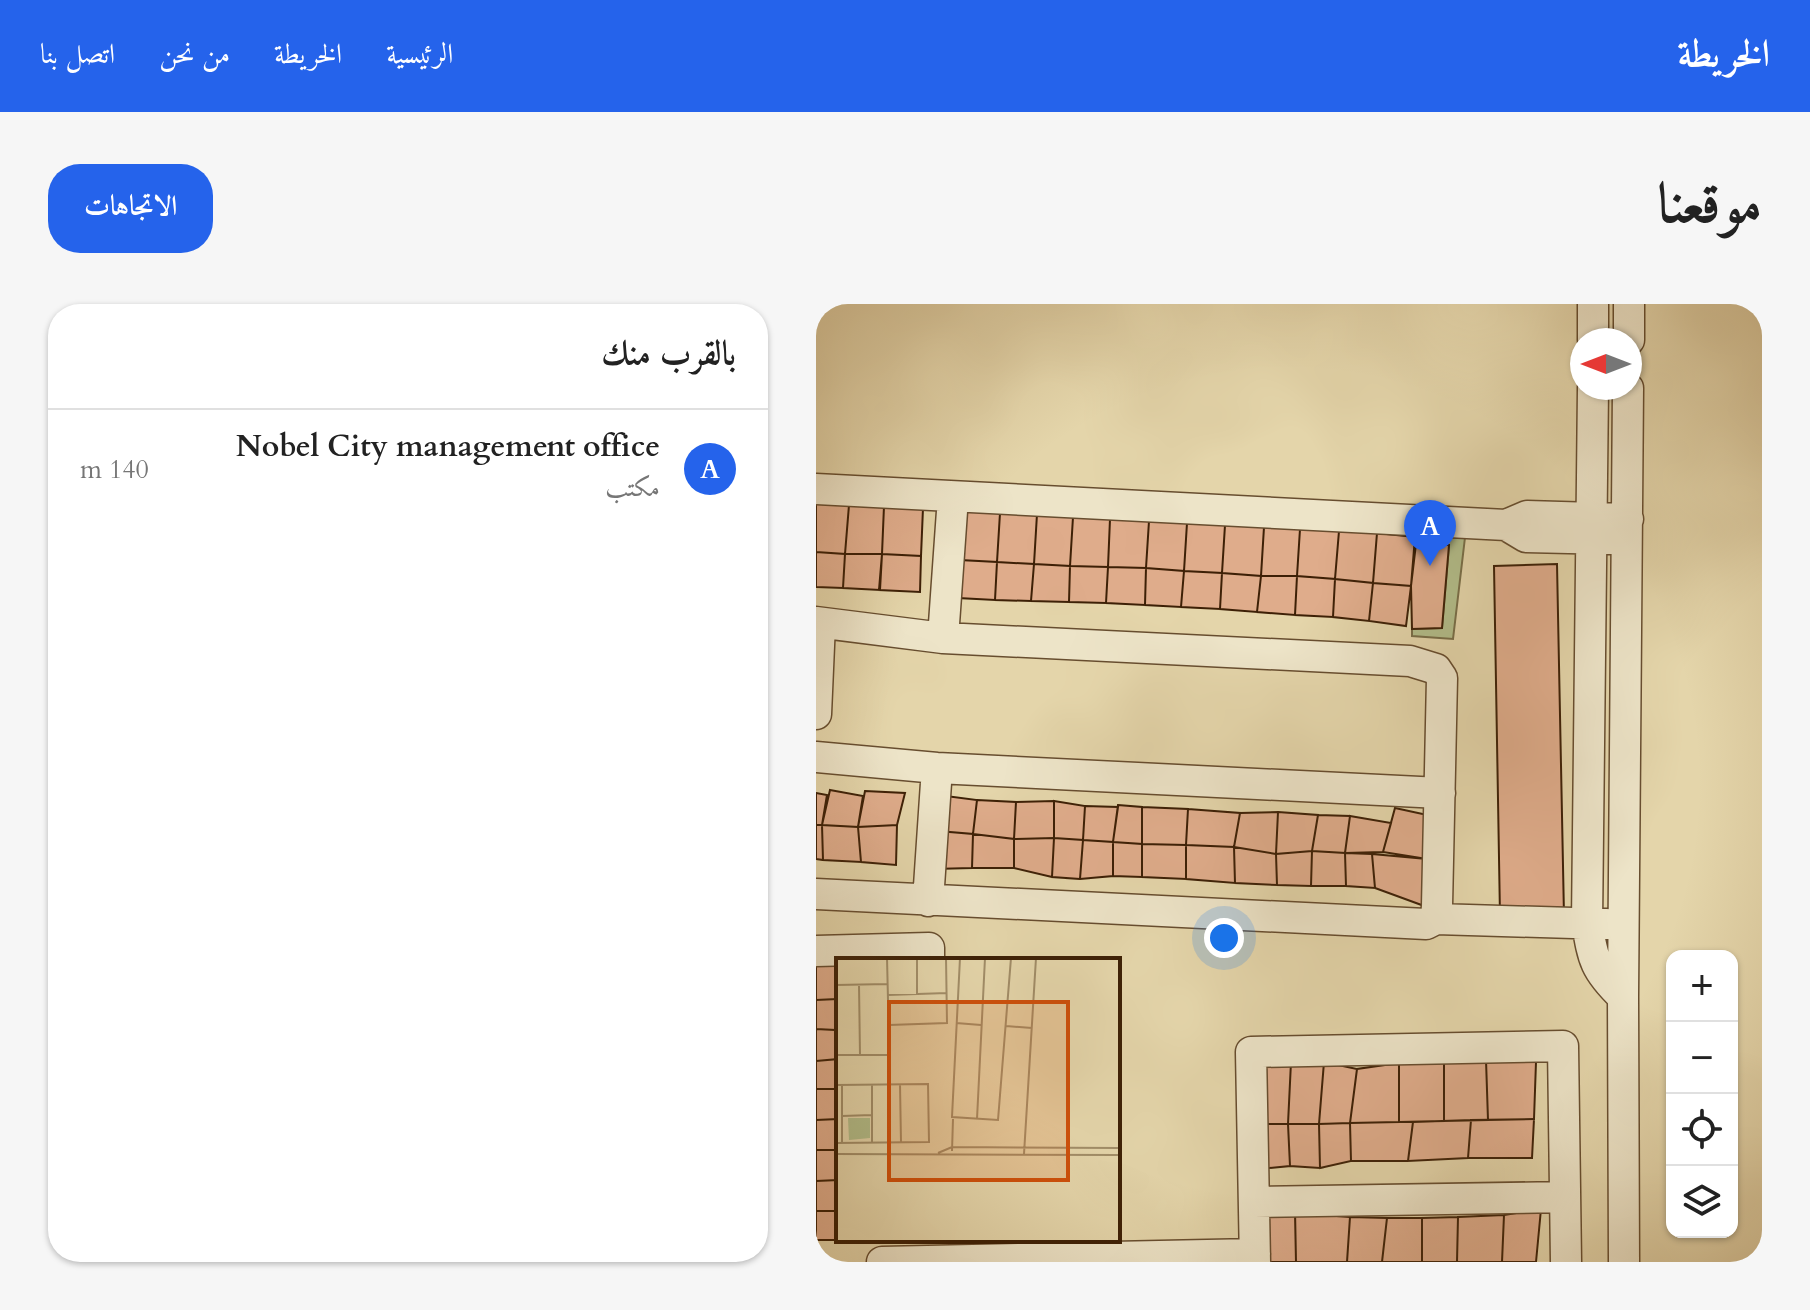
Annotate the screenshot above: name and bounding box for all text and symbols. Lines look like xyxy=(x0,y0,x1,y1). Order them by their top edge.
text: الخريطة xyxy=(1678,28,1770,80)
text: اتصل بنا xyxy=(40,35,115,73)
text: من نحن xyxy=(159,35,230,73)
text: الخريطة xyxy=(274,35,342,73)
text: الرئيسية xyxy=(386,35,453,73)
button: الاتجاهات xyxy=(48,164,213,253)
text: موقعنا xyxy=(1657,167,1762,242)
north arrow xyxy=(1570,328,1642,400)
text: بالقرب منك xyxy=(601,330,736,376)
text: Nobel City management office xyxy=(236,426,660,467)
text: 140 m xyxy=(80,452,149,487)
text: A xyxy=(700,452,720,487)
text: مكتب xyxy=(605,470,660,505)
pin: A xyxy=(1404,500,1456,566)
your location xyxy=(1204,918,1244,958)
map controls xyxy=(1666,950,1738,1238)
button: + xyxy=(1666,950,1738,1022)
inset map xyxy=(836,958,1120,1242)
button: − xyxy=(1666,1022,1738,1094)
button: locate xyxy=(1666,1094,1738,1166)
button: layers xyxy=(1666,1166,1738,1238)

